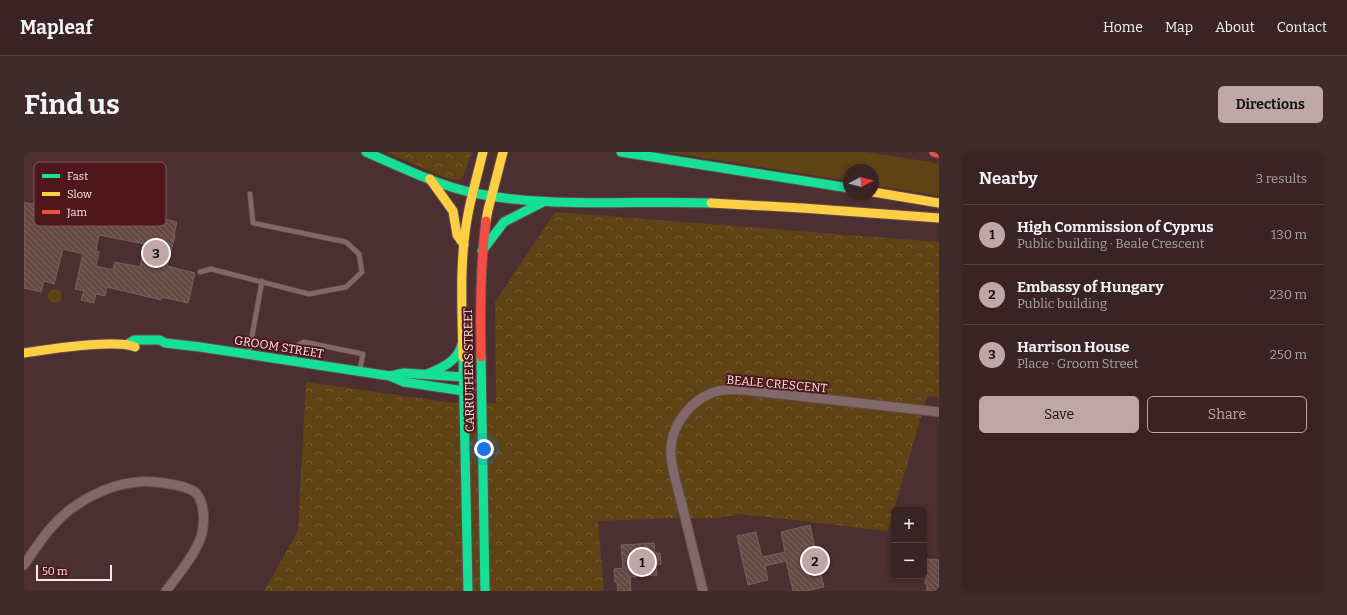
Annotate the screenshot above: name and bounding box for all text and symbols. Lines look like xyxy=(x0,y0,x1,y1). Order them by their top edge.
text: Mapleaf xyxy=(20,16,93,39)
text: Home xyxy=(1103,19,1143,36)
text: Map xyxy=(1165,19,1193,36)
text: About xyxy=(1215,19,1255,36)
text: Contact xyxy=(1277,19,1327,36)
button: Directions xyxy=(1218,86,1323,123)
text: Find us xyxy=(24,88,120,121)
legend xyxy=(34,162,166,226)
north arrow xyxy=(843,164,879,200)
text: Nearby xyxy=(979,168,1038,189)
text: Fast xyxy=(67,170,88,183)
text: 3 results xyxy=(1256,171,1307,186)
text: Slow xyxy=(67,188,92,201)
text: Jam xyxy=(66,206,87,219)
text: High Commission of Cyprus xyxy=(1017,218,1214,236)
text: 1 xyxy=(989,227,995,242)
text: 130 m xyxy=(1271,227,1307,242)
text: Public building · Beale Crescent xyxy=(1017,236,1204,251)
pin: 3 xyxy=(143,238,169,268)
text: Embassy of Hungary xyxy=(1017,278,1164,296)
text: 2 xyxy=(988,287,996,302)
text: 230 m xyxy=(1269,287,1307,302)
text: Public building xyxy=(1017,296,1107,311)
street label: CARRUTHERS STREET xyxy=(461,308,477,432)
street label: GROOM STREET xyxy=(233,333,325,361)
text: Harrison House xyxy=(1017,338,1130,356)
text: 3 xyxy=(988,347,996,362)
text: 250 m xyxy=(1270,347,1307,362)
text: Place · Groom Street xyxy=(1017,356,1138,371)
street label: BEALE CRESCENT xyxy=(726,373,828,395)
button: Save xyxy=(979,396,1139,433)
button: Share xyxy=(1147,396,1307,433)
your location xyxy=(474,439,494,459)
map controls xyxy=(891,507,927,579)
button: + xyxy=(891,507,927,543)
button: − xyxy=(891,543,927,579)
pin: 2 xyxy=(802,546,828,576)
pin: 1 xyxy=(629,547,655,577)
scale bar xyxy=(36,563,112,582)
text: 50 m xyxy=(42,565,68,578)

